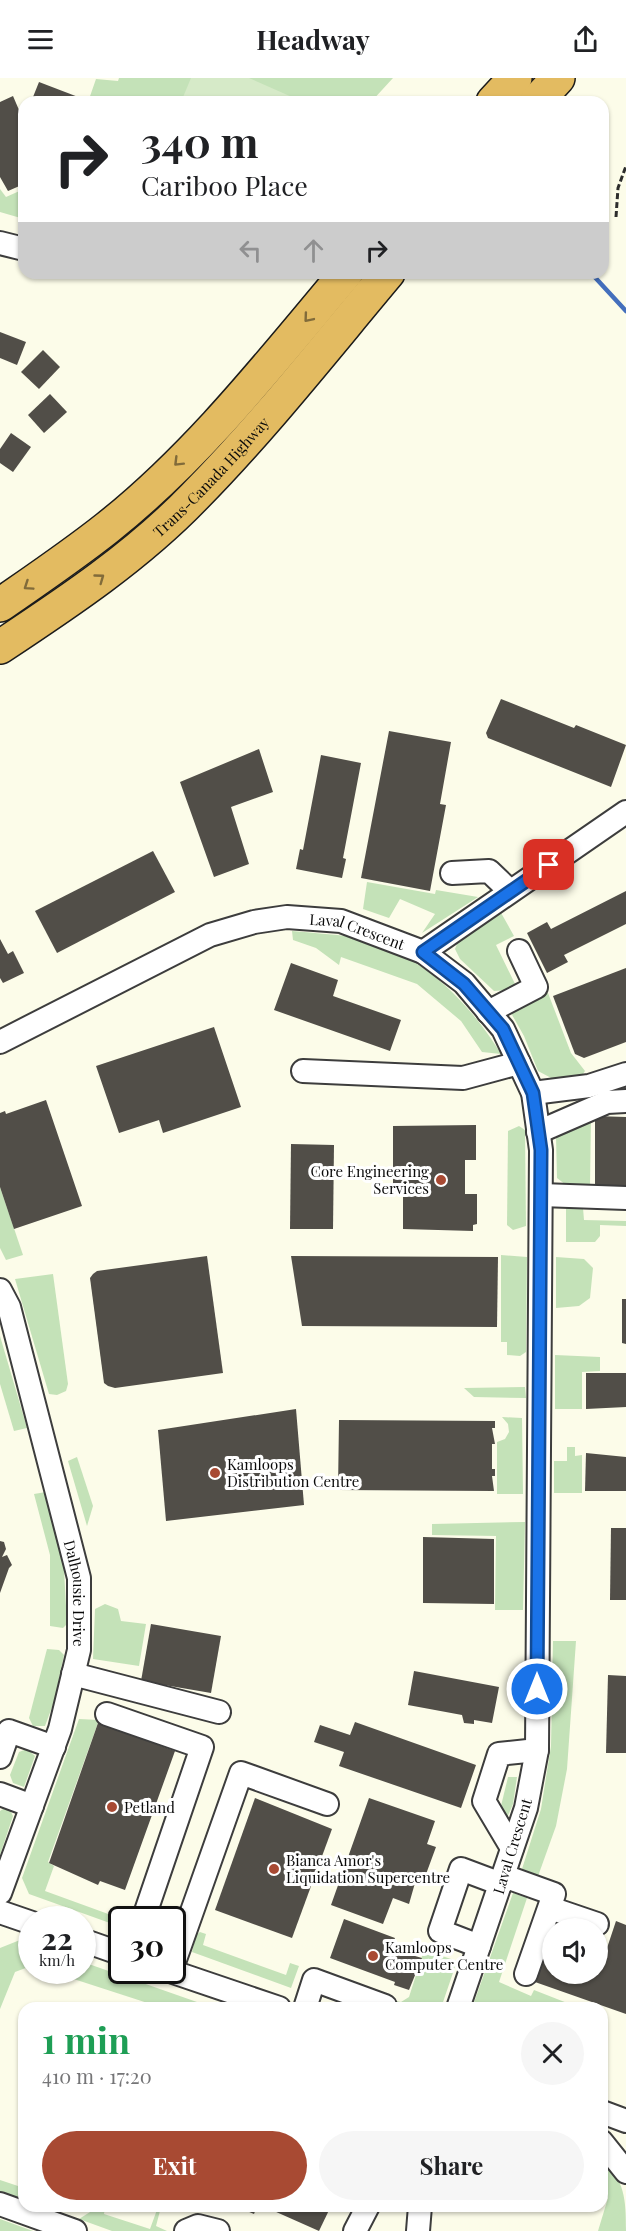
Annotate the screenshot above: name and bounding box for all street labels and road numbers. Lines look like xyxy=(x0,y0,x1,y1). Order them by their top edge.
street label: Trans-Canada Highway xyxy=(149,412,274,541)
street label: Laval Crescent xyxy=(309,909,408,954)
street label: Dalhousie Drive xyxy=(60,1538,89,1647)
street label: Laval Crescent xyxy=(488,1795,536,1896)

